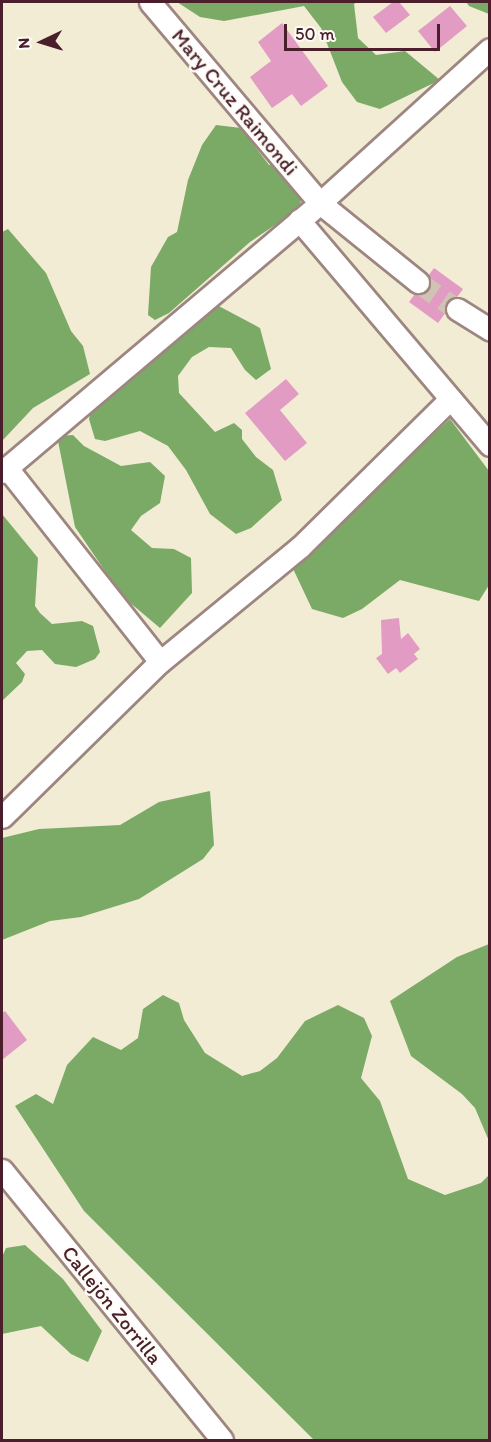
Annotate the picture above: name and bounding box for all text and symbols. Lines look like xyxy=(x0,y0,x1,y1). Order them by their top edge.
north arrow xyxy=(12,12,72,72)
scale bar xyxy=(287,12,443,50)
text: 50 m xyxy=(295,23,335,45)
street label: Mary Cruz Raimondi xyxy=(166,24,304,180)
text: N xyxy=(14,37,33,49)
street label: Callejón Zorrilla xyxy=(56,1240,168,1370)

